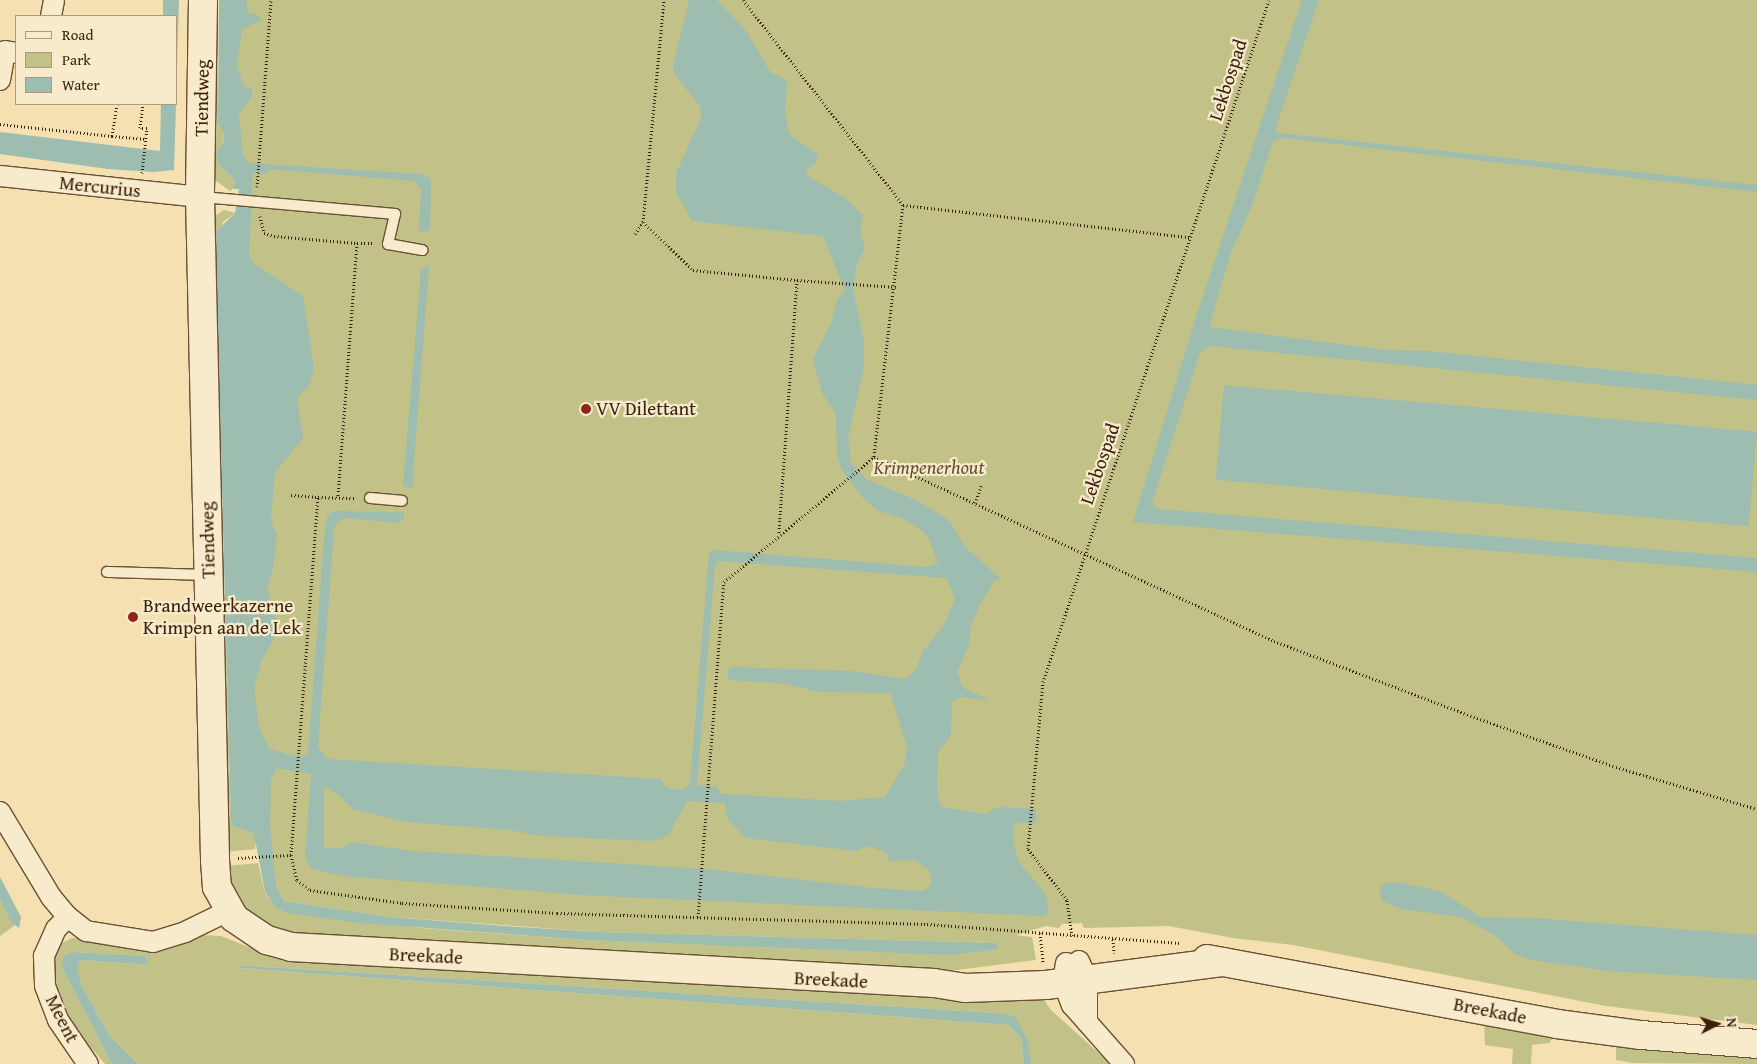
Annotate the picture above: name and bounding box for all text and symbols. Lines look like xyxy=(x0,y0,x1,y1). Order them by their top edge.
legend xyxy=(15,15,178,105)
text: Road xyxy=(62,24,93,45)
street label: Lekbospad xyxy=(1204,36,1252,124)
text: Park xyxy=(62,49,91,70)
street label: Tiendweg xyxy=(190,59,214,137)
text: Water xyxy=(62,74,100,95)
street label: Mercurius xyxy=(58,171,142,203)
place label: VV Dilettant xyxy=(596,398,696,420)
marker: VV Dilettant xyxy=(580,403,592,415)
street label: Lekbospad xyxy=(1076,420,1124,508)
park label: Krimpenerhout xyxy=(873,457,985,479)
street label: Tiendweg xyxy=(196,501,220,579)
place label: Brandweerkazerne Krimpen aan de Lek xyxy=(143,595,301,639)
marker: Brandweerkazerne Krimpen aan de Lek xyxy=(127,611,139,623)
street label: Breekade xyxy=(389,943,463,969)
street label: Breekade xyxy=(794,967,868,993)
street label: Meent xyxy=(40,991,84,1047)
street label: Breekade xyxy=(1452,993,1528,1029)
north arrow xyxy=(1692,999,1742,1049)
text: N xyxy=(1722,1017,1742,1028)

